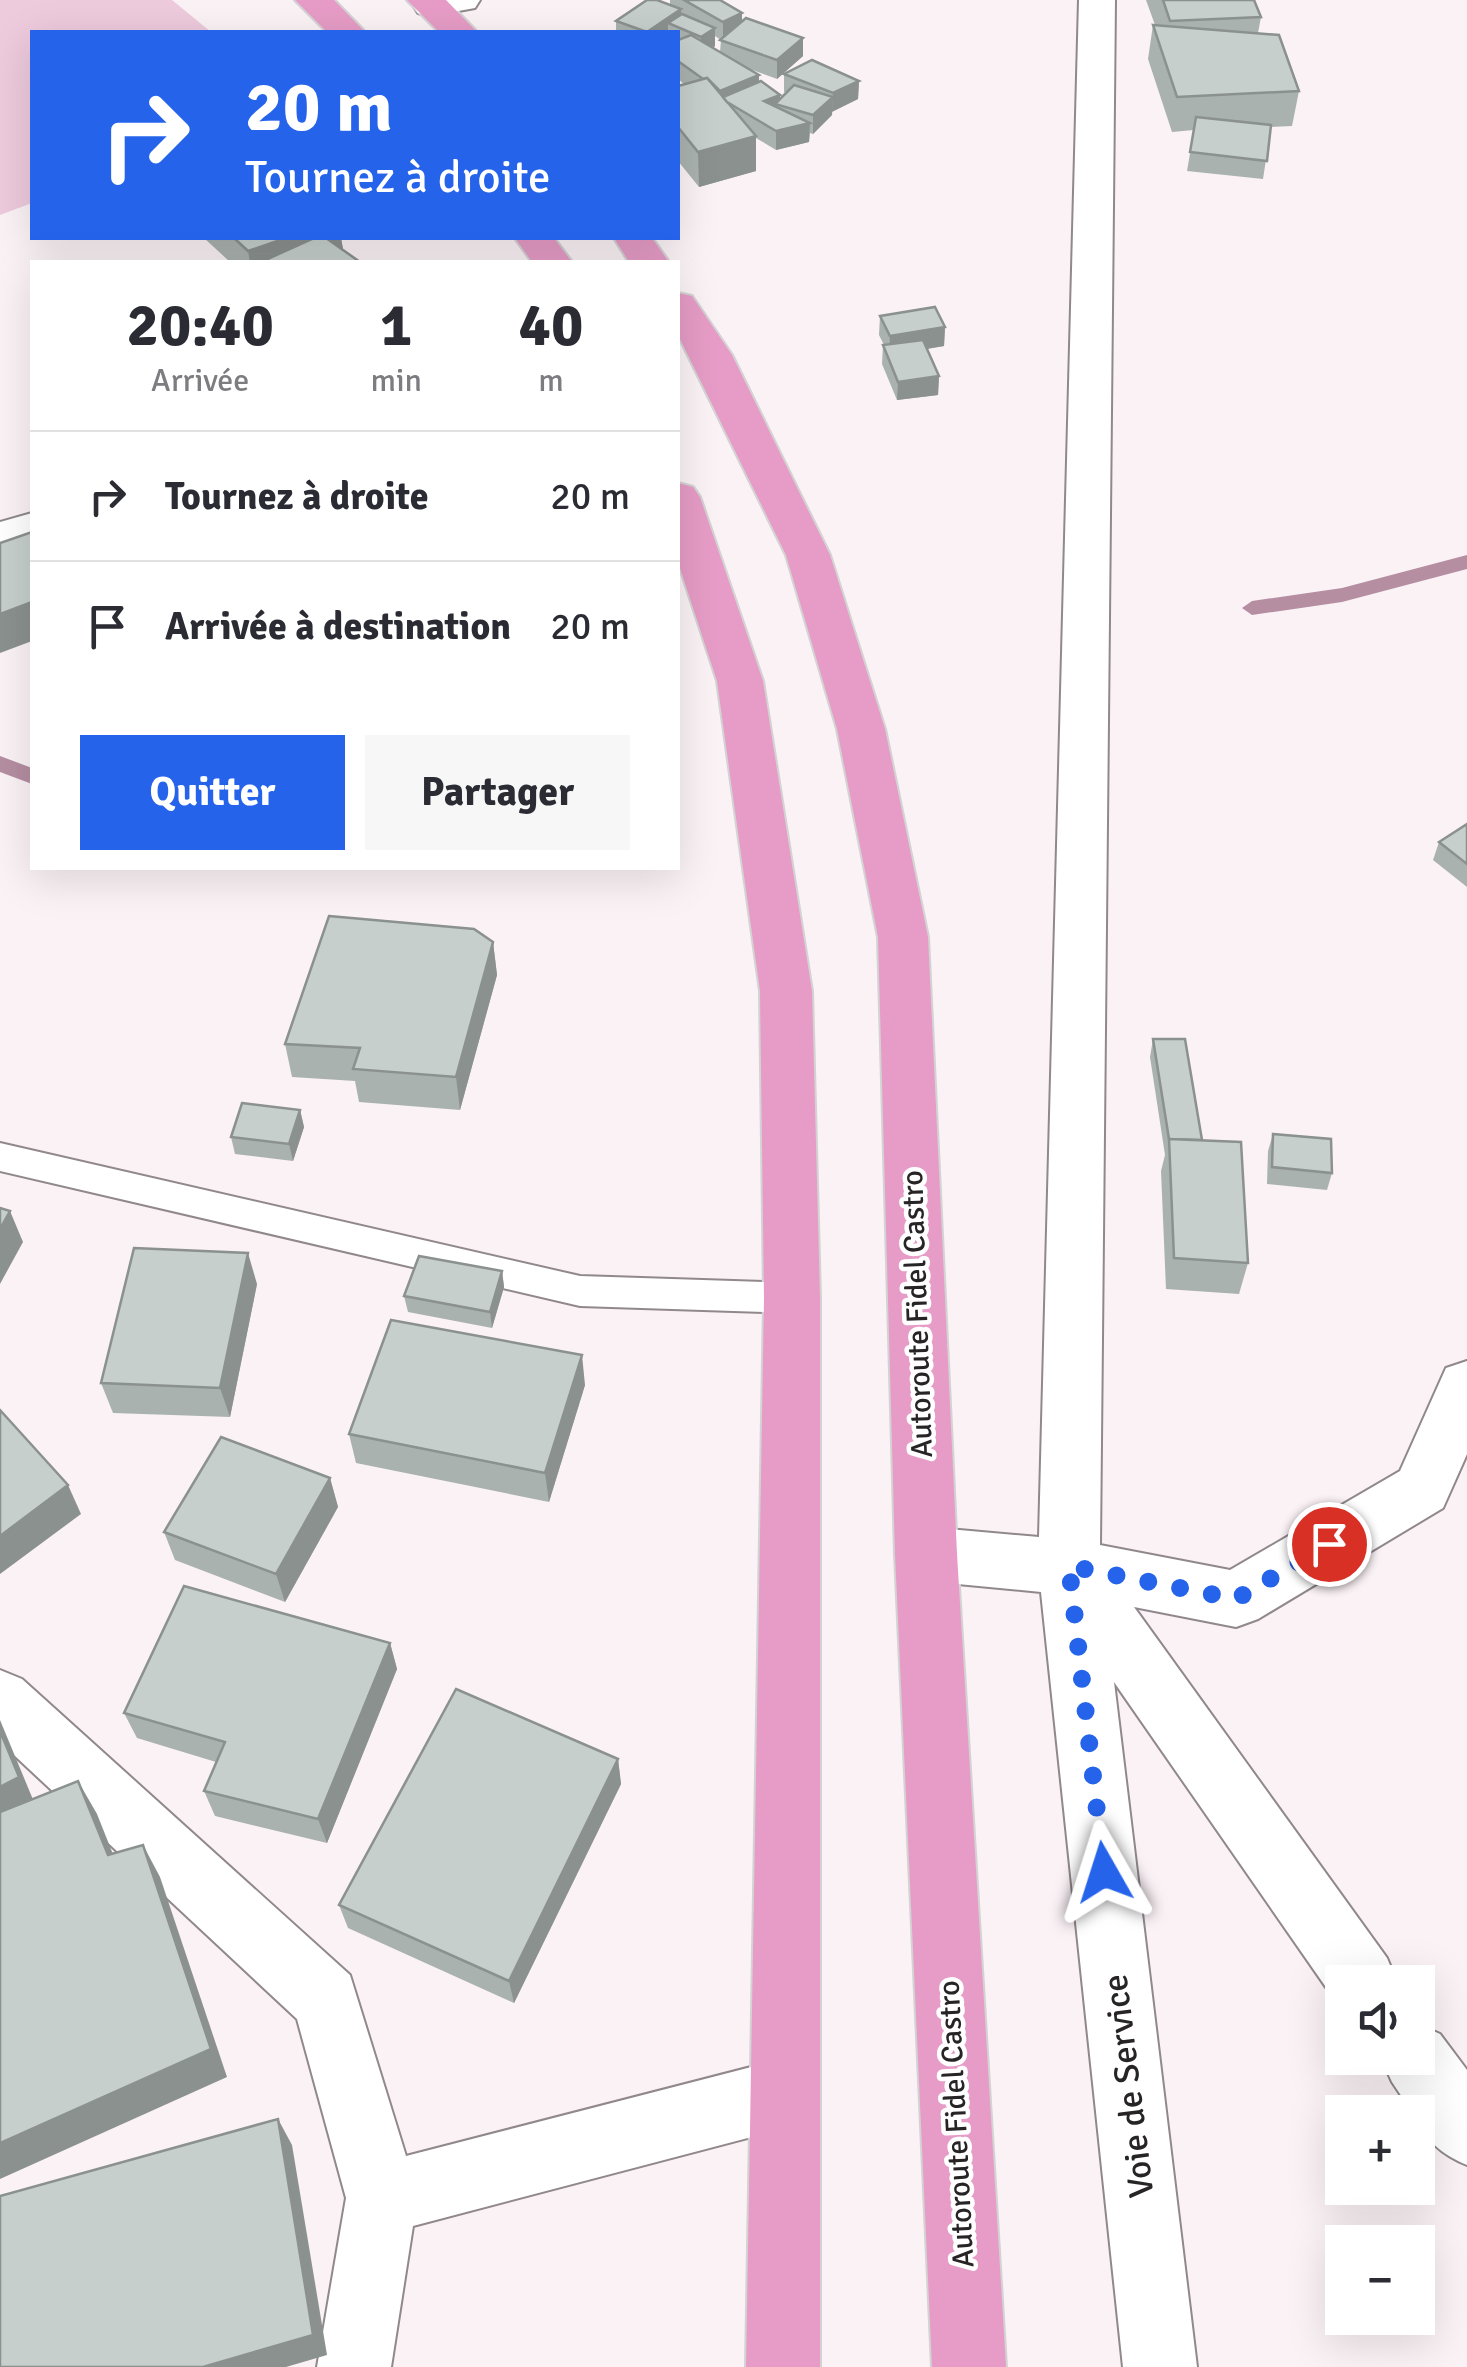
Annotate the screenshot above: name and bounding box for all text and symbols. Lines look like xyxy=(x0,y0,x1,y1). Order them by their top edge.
text: 20 m xyxy=(245,64,393,150)
icon: right xyxy=(80,70,210,200)
text: Tournez à droite xyxy=(245,150,551,205)
text: 20:40 xyxy=(127,289,274,363)
text: 1 xyxy=(380,289,412,363)
text: 40 xyxy=(519,289,583,363)
text: Arrivée xyxy=(151,361,249,400)
text: min xyxy=(370,361,422,400)
text: m xyxy=(538,361,564,400)
icon: right xyxy=(80,469,135,524)
text: Tournez à droite xyxy=(165,473,429,520)
text: 20 m xyxy=(550,473,630,520)
icon: arrive xyxy=(80,599,135,654)
text: Arrivée à destination xyxy=(165,603,511,650)
text: 20 m xyxy=(550,603,630,650)
button: Quitter xyxy=(80,735,345,850)
button: Partager xyxy=(365,735,630,850)
street label: Autoroute Fidel Castro xyxy=(894,1170,941,1458)
pin xyxy=(1287,1502,1372,1587)
icon: arrive xyxy=(1302,1517,1357,1572)
position arrow xyxy=(1052,1820,1156,1924)
map controls xyxy=(1325,1965,1435,2335)
button: sound xyxy=(1325,1965,1435,2075)
street label: Voie de Service xyxy=(1093,1972,1164,2200)
street label: Autoroute Fidel Castro xyxy=(931,1979,982,2268)
button: + xyxy=(1325,2095,1435,2205)
button: − xyxy=(1325,2225,1435,2335)

